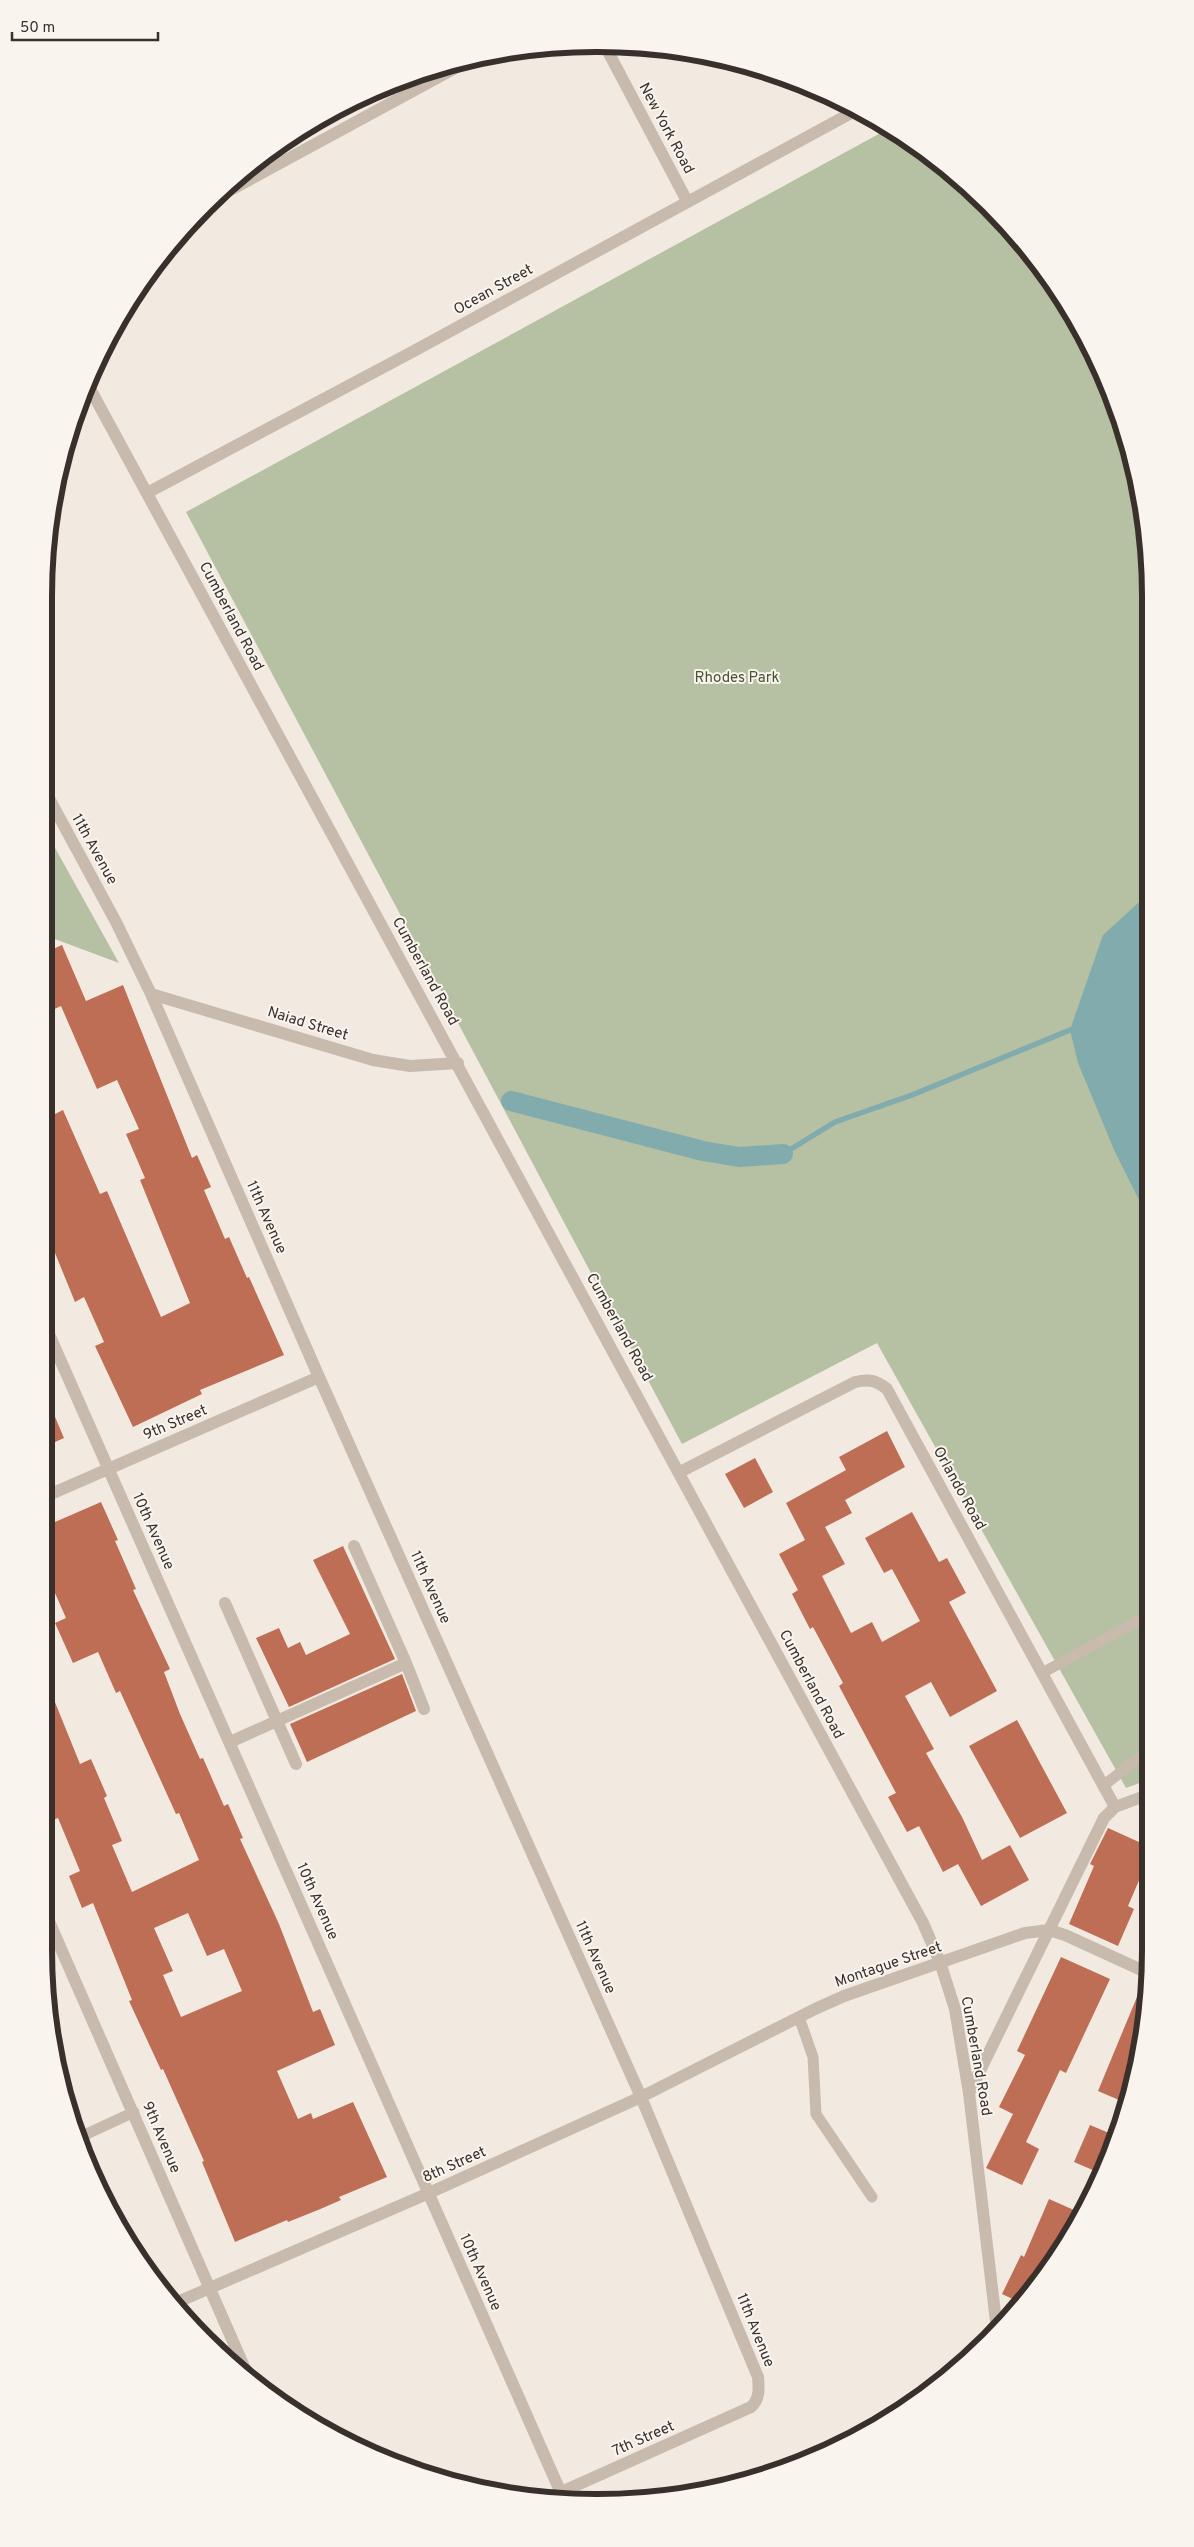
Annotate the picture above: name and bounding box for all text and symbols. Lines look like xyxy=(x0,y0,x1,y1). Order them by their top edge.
scale bar xyxy=(12,10,159,42)
text: 50 m xyxy=(20,19,55,38)
street label: New York Road xyxy=(634,80,698,178)
street label: Ocean Street xyxy=(451,261,537,320)
street label: Cumberland Road xyxy=(194,559,267,675)
park label: Rhodes Park xyxy=(694,669,780,688)
street label: 11th Avenue xyxy=(66,811,121,888)
street label: Cumberland Road xyxy=(387,914,462,1029)
street label: Naiad Street xyxy=(265,1003,350,1046)
street label: 11th Avenue xyxy=(241,1178,290,1257)
street label: Cumberland Road xyxy=(581,1270,656,1385)
street label: 9th Street xyxy=(141,1401,210,1445)
street label: Orlando Road xyxy=(928,1444,989,1534)
street label: 10th Avenue xyxy=(127,1490,178,1573)
street label: 11th Avenue xyxy=(405,1548,454,1627)
street label: Cumberland Road xyxy=(774,1627,847,1743)
street label: 10th Avenue xyxy=(291,1860,342,1943)
street label: 11th Avenue xyxy=(570,1918,619,1997)
street label: Montague Street xyxy=(832,1938,945,1993)
street label: Cumberland Road xyxy=(956,1995,995,2117)
street label: 9th Avenue xyxy=(137,2099,184,2176)
street label: 8th Street xyxy=(420,2143,489,2188)
street label: 10th Avenue xyxy=(454,2231,505,2314)
street label: 11th Avenue xyxy=(731,2291,778,2370)
street label: 7th Street xyxy=(610,2417,678,2461)

